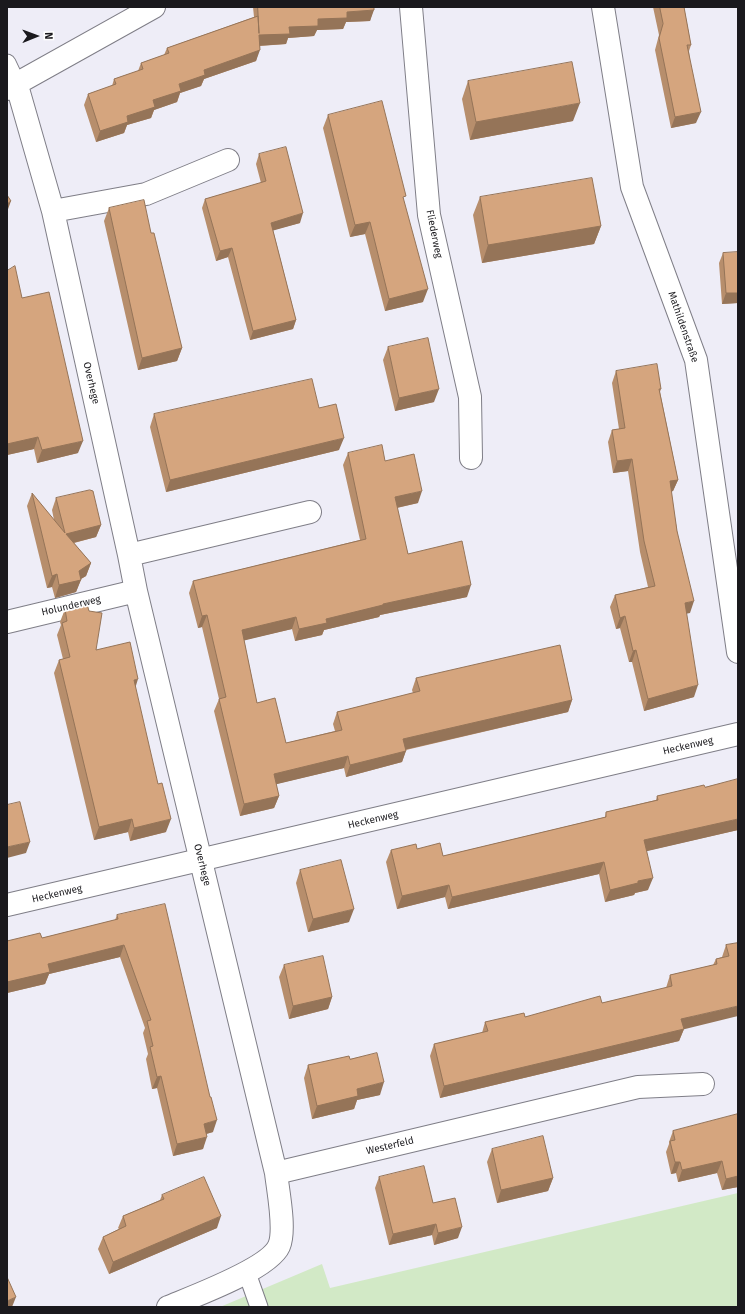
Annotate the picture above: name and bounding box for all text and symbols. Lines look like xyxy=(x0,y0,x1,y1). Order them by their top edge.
north arrow xyxy=(16,16,56,56)
text: N xyxy=(42,32,55,40)
street label: Fliederweg xyxy=(423,209,445,259)
street label: Mathildenstraße xyxy=(665,290,701,364)
street label: Overhege xyxy=(80,361,102,405)
street label: Holunderweg xyxy=(40,593,102,619)
street label: Heckenweg xyxy=(662,734,714,758)
street label: Heckenweg xyxy=(347,808,399,832)
street label: Overhege xyxy=(191,843,213,887)
street label: Heckenweg xyxy=(31,882,83,906)
street label: Westerfeld xyxy=(365,1135,415,1157)

